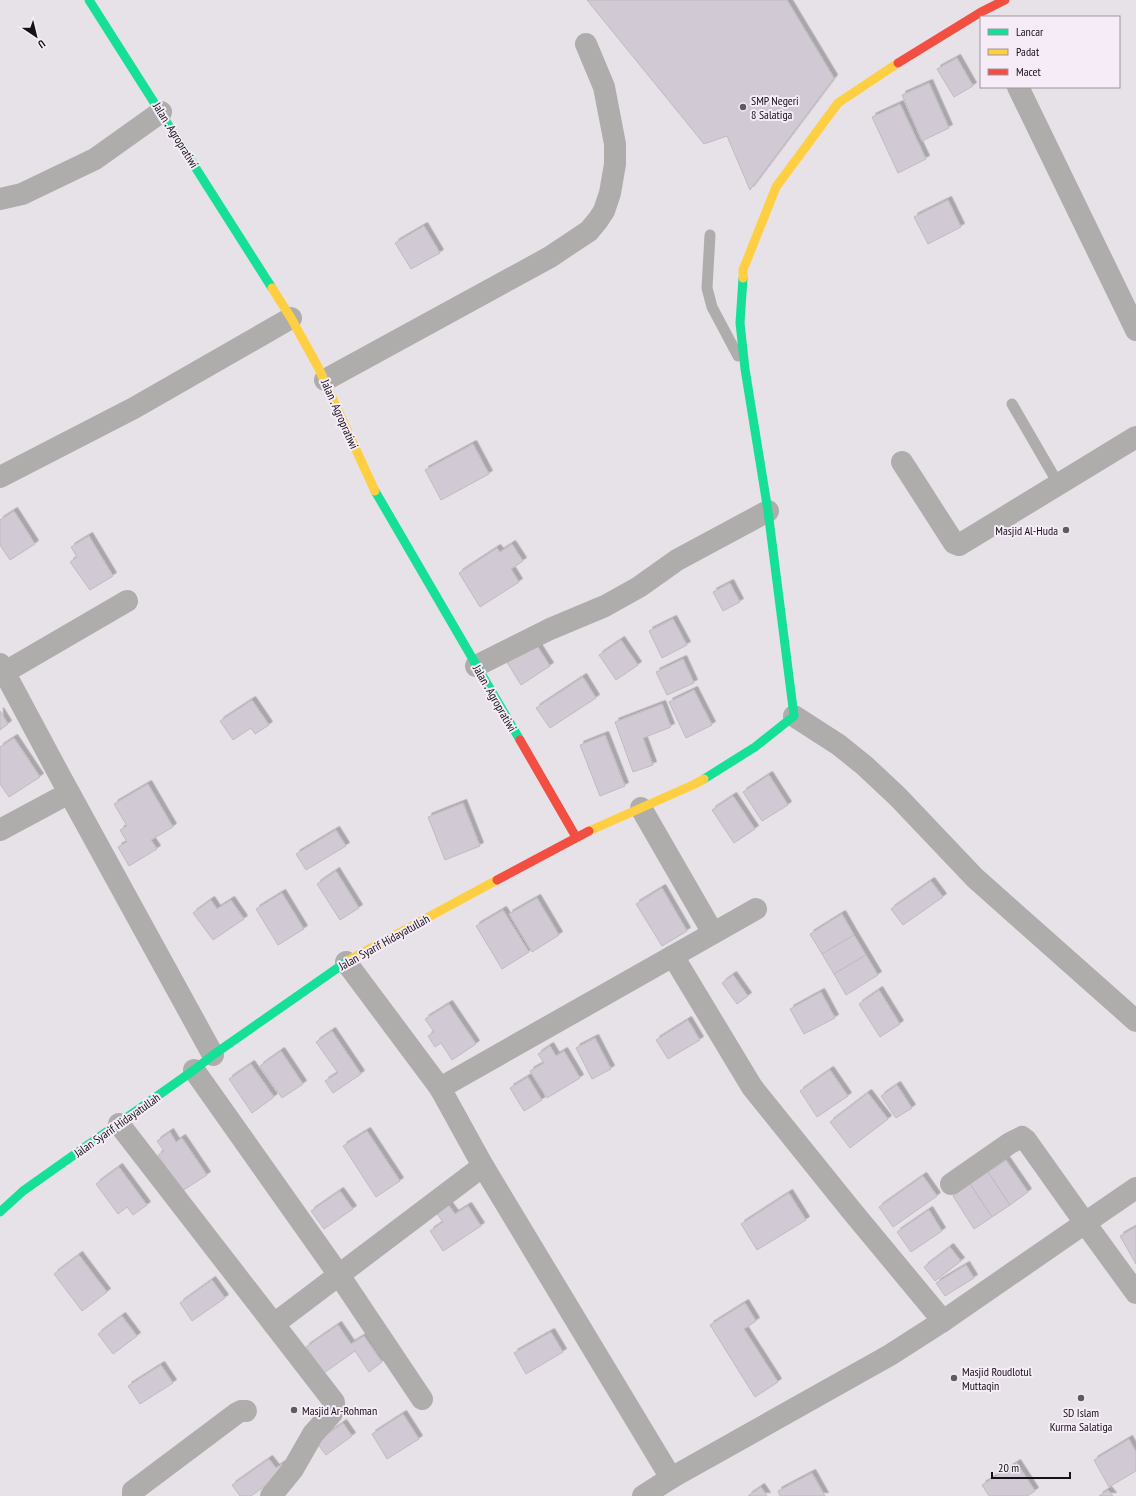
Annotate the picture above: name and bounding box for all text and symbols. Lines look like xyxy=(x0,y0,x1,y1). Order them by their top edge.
north arrow xyxy=(16,16,56,56)
legend xyxy=(980,16,1120,88)
text: Lancar xyxy=(1016,24,1044,39)
text: U xyxy=(35,37,48,52)
text: Padat xyxy=(1016,44,1040,59)
text: Macet xyxy=(1016,64,1041,79)
place label: SMP Negeri 8 Salatiga xyxy=(751,93,799,122)
street label: Jalan . Agropratiwi xyxy=(149,99,202,171)
marker: SMP Negeri 8 Salatiga xyxy=(738,102,748,112)
street label: Jalan . Agropratiwi xyxy=(318,376,362,451)
place label: Masjid Al-Huda xyxy=(995,523,1058,538)
marker: Masjid Al-Huda xyxy=(1061,525,1071,535)
street label: Jalan . Agropratiwi xyxy=(469,661,520,734)
street label: Jalan Syarif Hidayatullah xyxy=(335,911,432,974)
street label: Jalan Syarif Hidayatullah xyxy=(70,1090,163,1161)
place label: Masjid Roudlotul Muttaqin xyxy=(962,1364,1032,1393)
marker: Masjid Roudlotul Muttaqin xyxy=(949,1373,959,1383)
marker: SD Islam Kurma Salatiga xyxy=(1076,1393,1086,1403)
place label: Masjid Ar-Rohman xyxy=(302,1403,377,1418)
marker: Masjid Ar-Rohman xyxy=(289,1405,299,1415)
place label: SD Islam Kurma Salatiga xyxy=(1050,1405,1113,1434)
scale bar xyxy=(992,1454,1070,1480)
text: 20 m xyxy=(998,1460,1019,1475)

